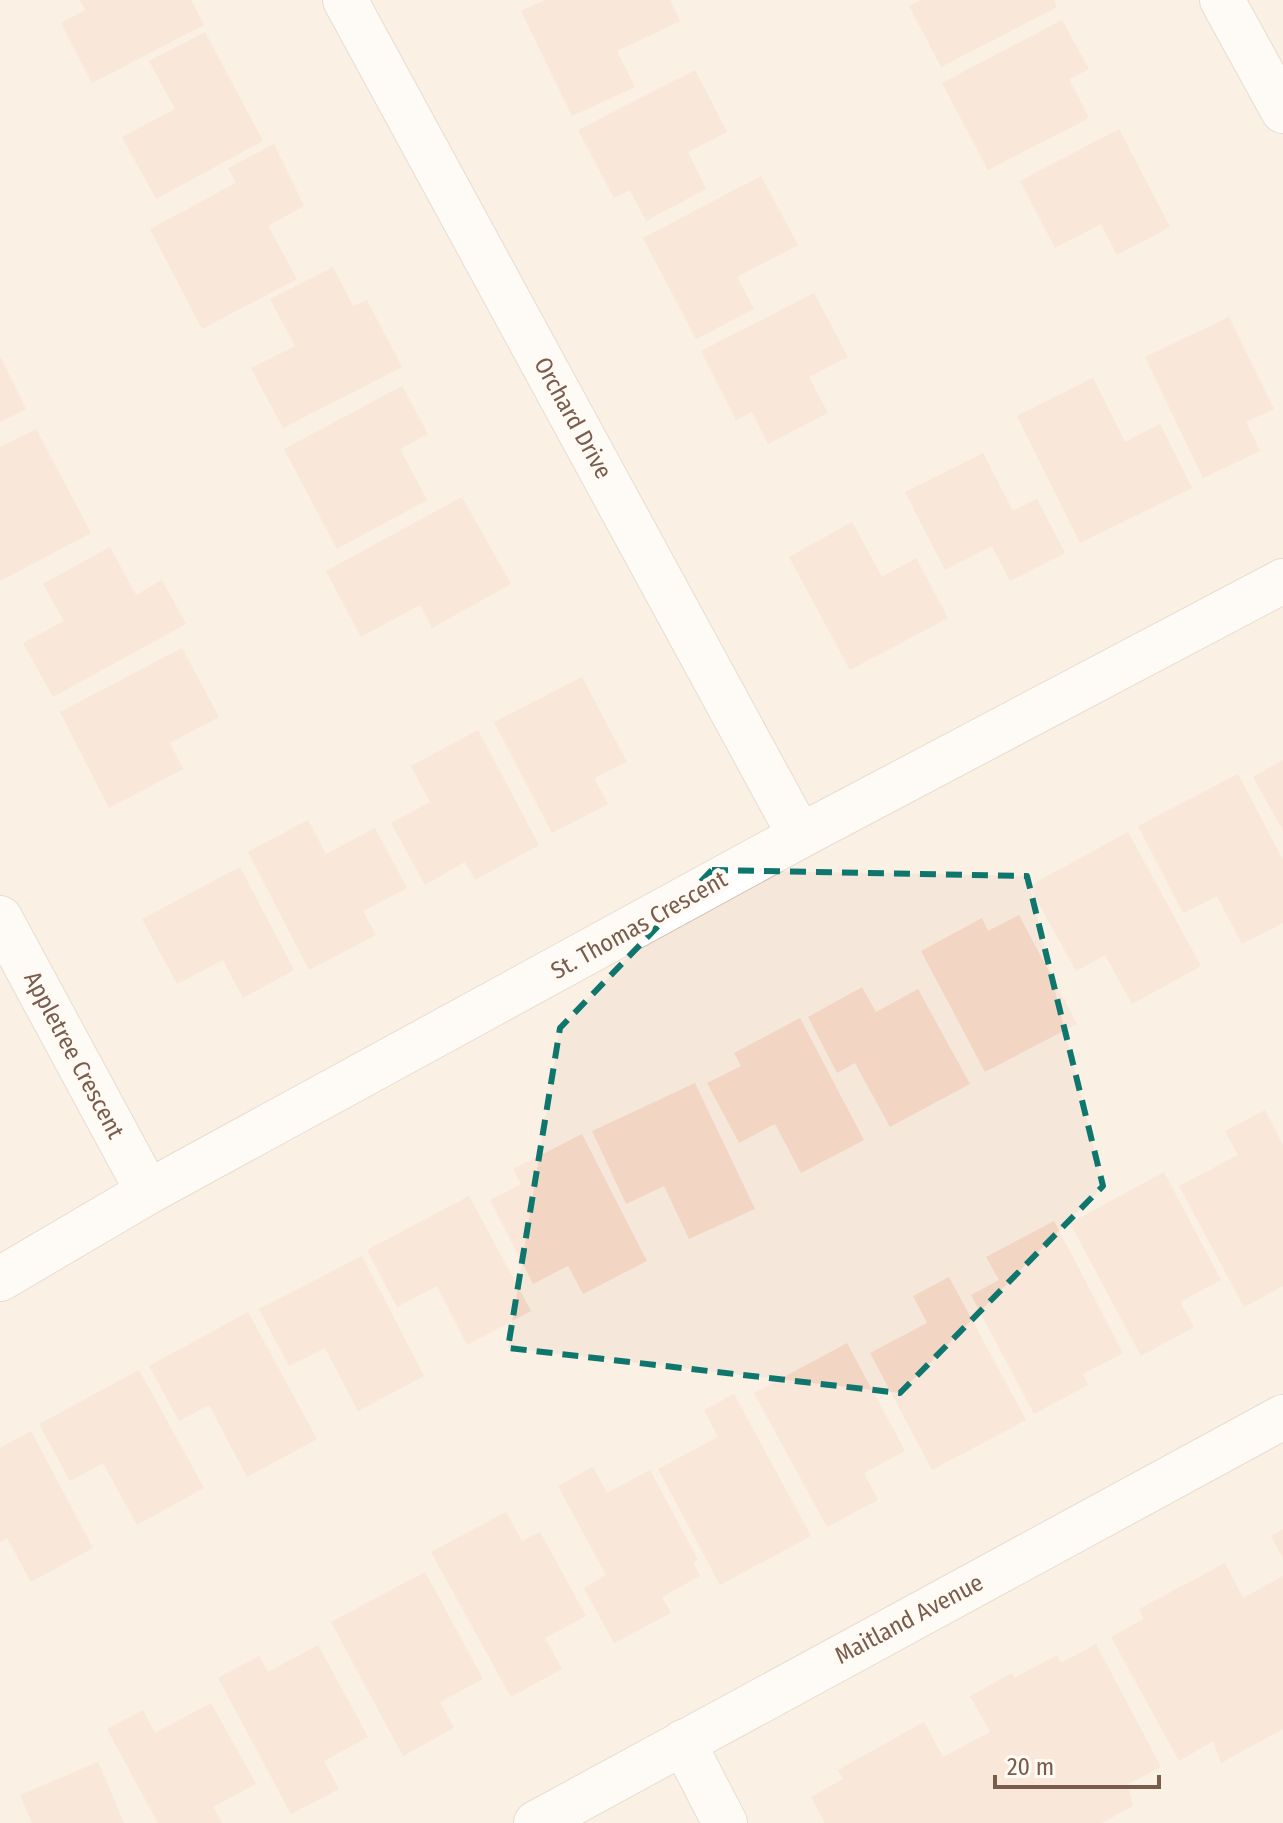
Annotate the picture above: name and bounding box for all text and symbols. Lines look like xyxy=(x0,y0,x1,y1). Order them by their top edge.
street label: Orchard Drive xyxy=(528,352,618,484)
street label: St. Thomas Crescent xyxy=(546,865,732,985)
street label: Appletree Crescent xyxy=(18,967,130,1143)
street label: Maitland Avenue xyxy=(830,1568,988,1670)
scale bar xyxy=(995,1739,1159,1789)
text: 20 m xyxy=(1007,1753,1054,1781)

